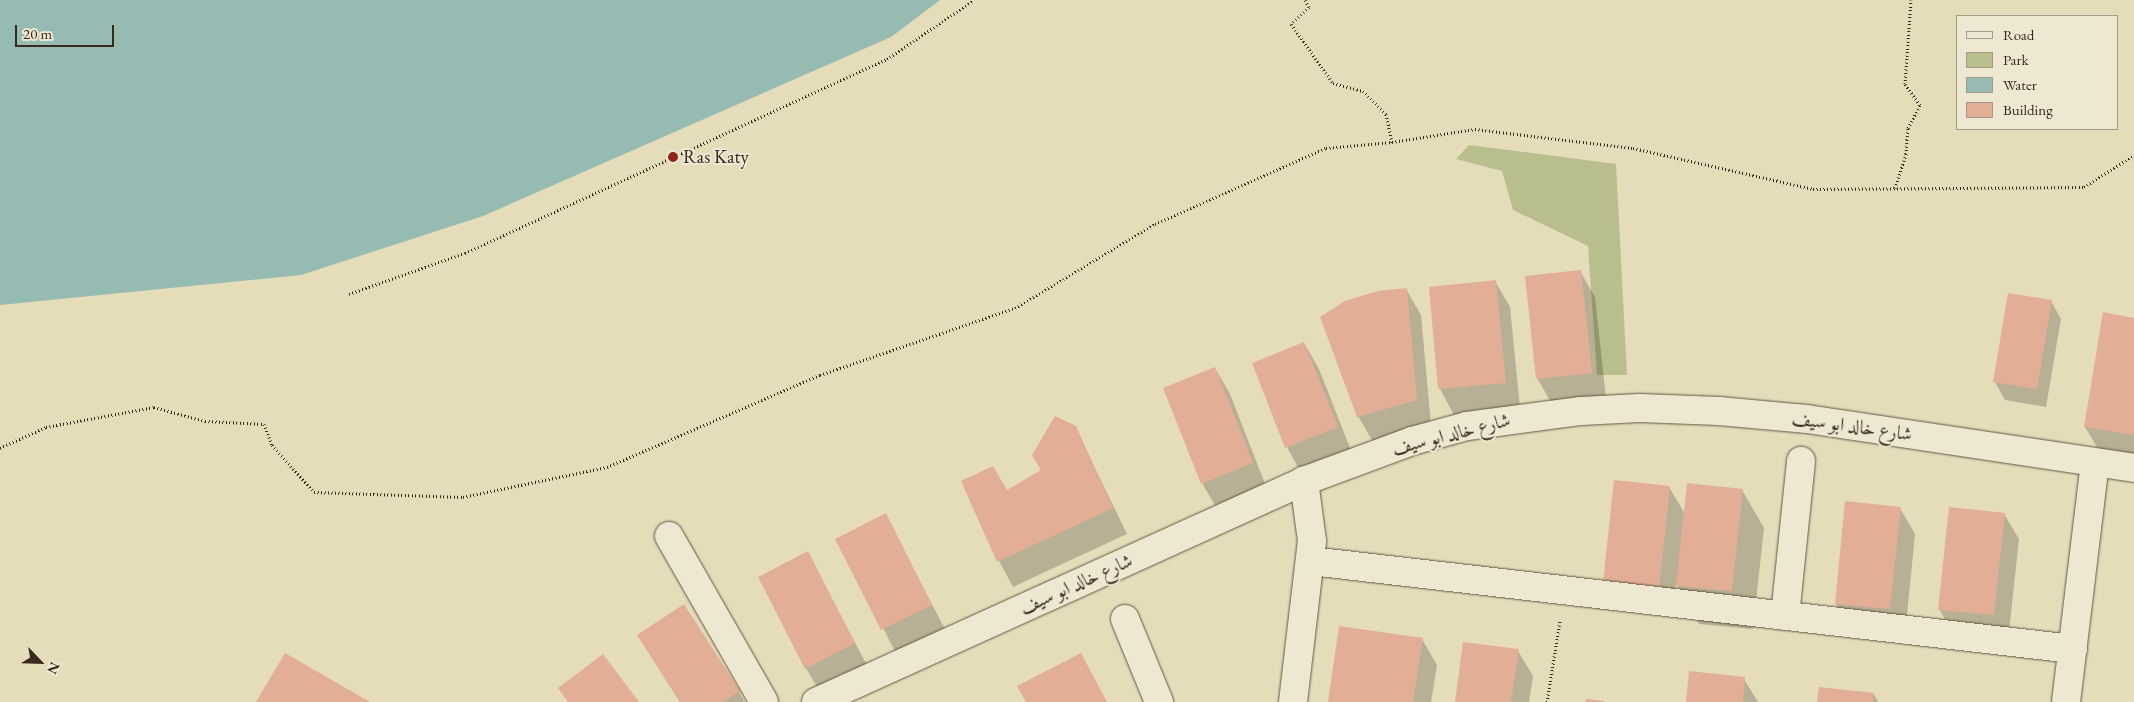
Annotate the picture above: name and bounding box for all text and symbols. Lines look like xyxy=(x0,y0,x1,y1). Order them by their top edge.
scale bar xyxy=(18,15,116,47)
legend xyxy=(1956,15,2119,130)
text: 20 m xyxy=(23,24,52,43)
text: Road xyxy=(2003,25,2034,44)
text: Park xyxy=(2003,50,2029,69)
text: Water xyxy=(2003,75,2037,94)
text: Building xyxy=(2003,100,2053,119)
place label: Ras Katy xyxy=(683,146,749,168)
marker: Ras Katy xyxy=(667,151,679,163)
street label: شارع خالد ابو سيف xyxy=(1790,406,1914,446)
street label: شارع خالد ابو سيف xyxy=(1390,408,1512,460)
street label: شارع خالد ابو سيف xyxy=(1016,549,1136,619)
north arrow xyxy=(15,637,65,687)
text: N xyxy=(43,659,64,677)

